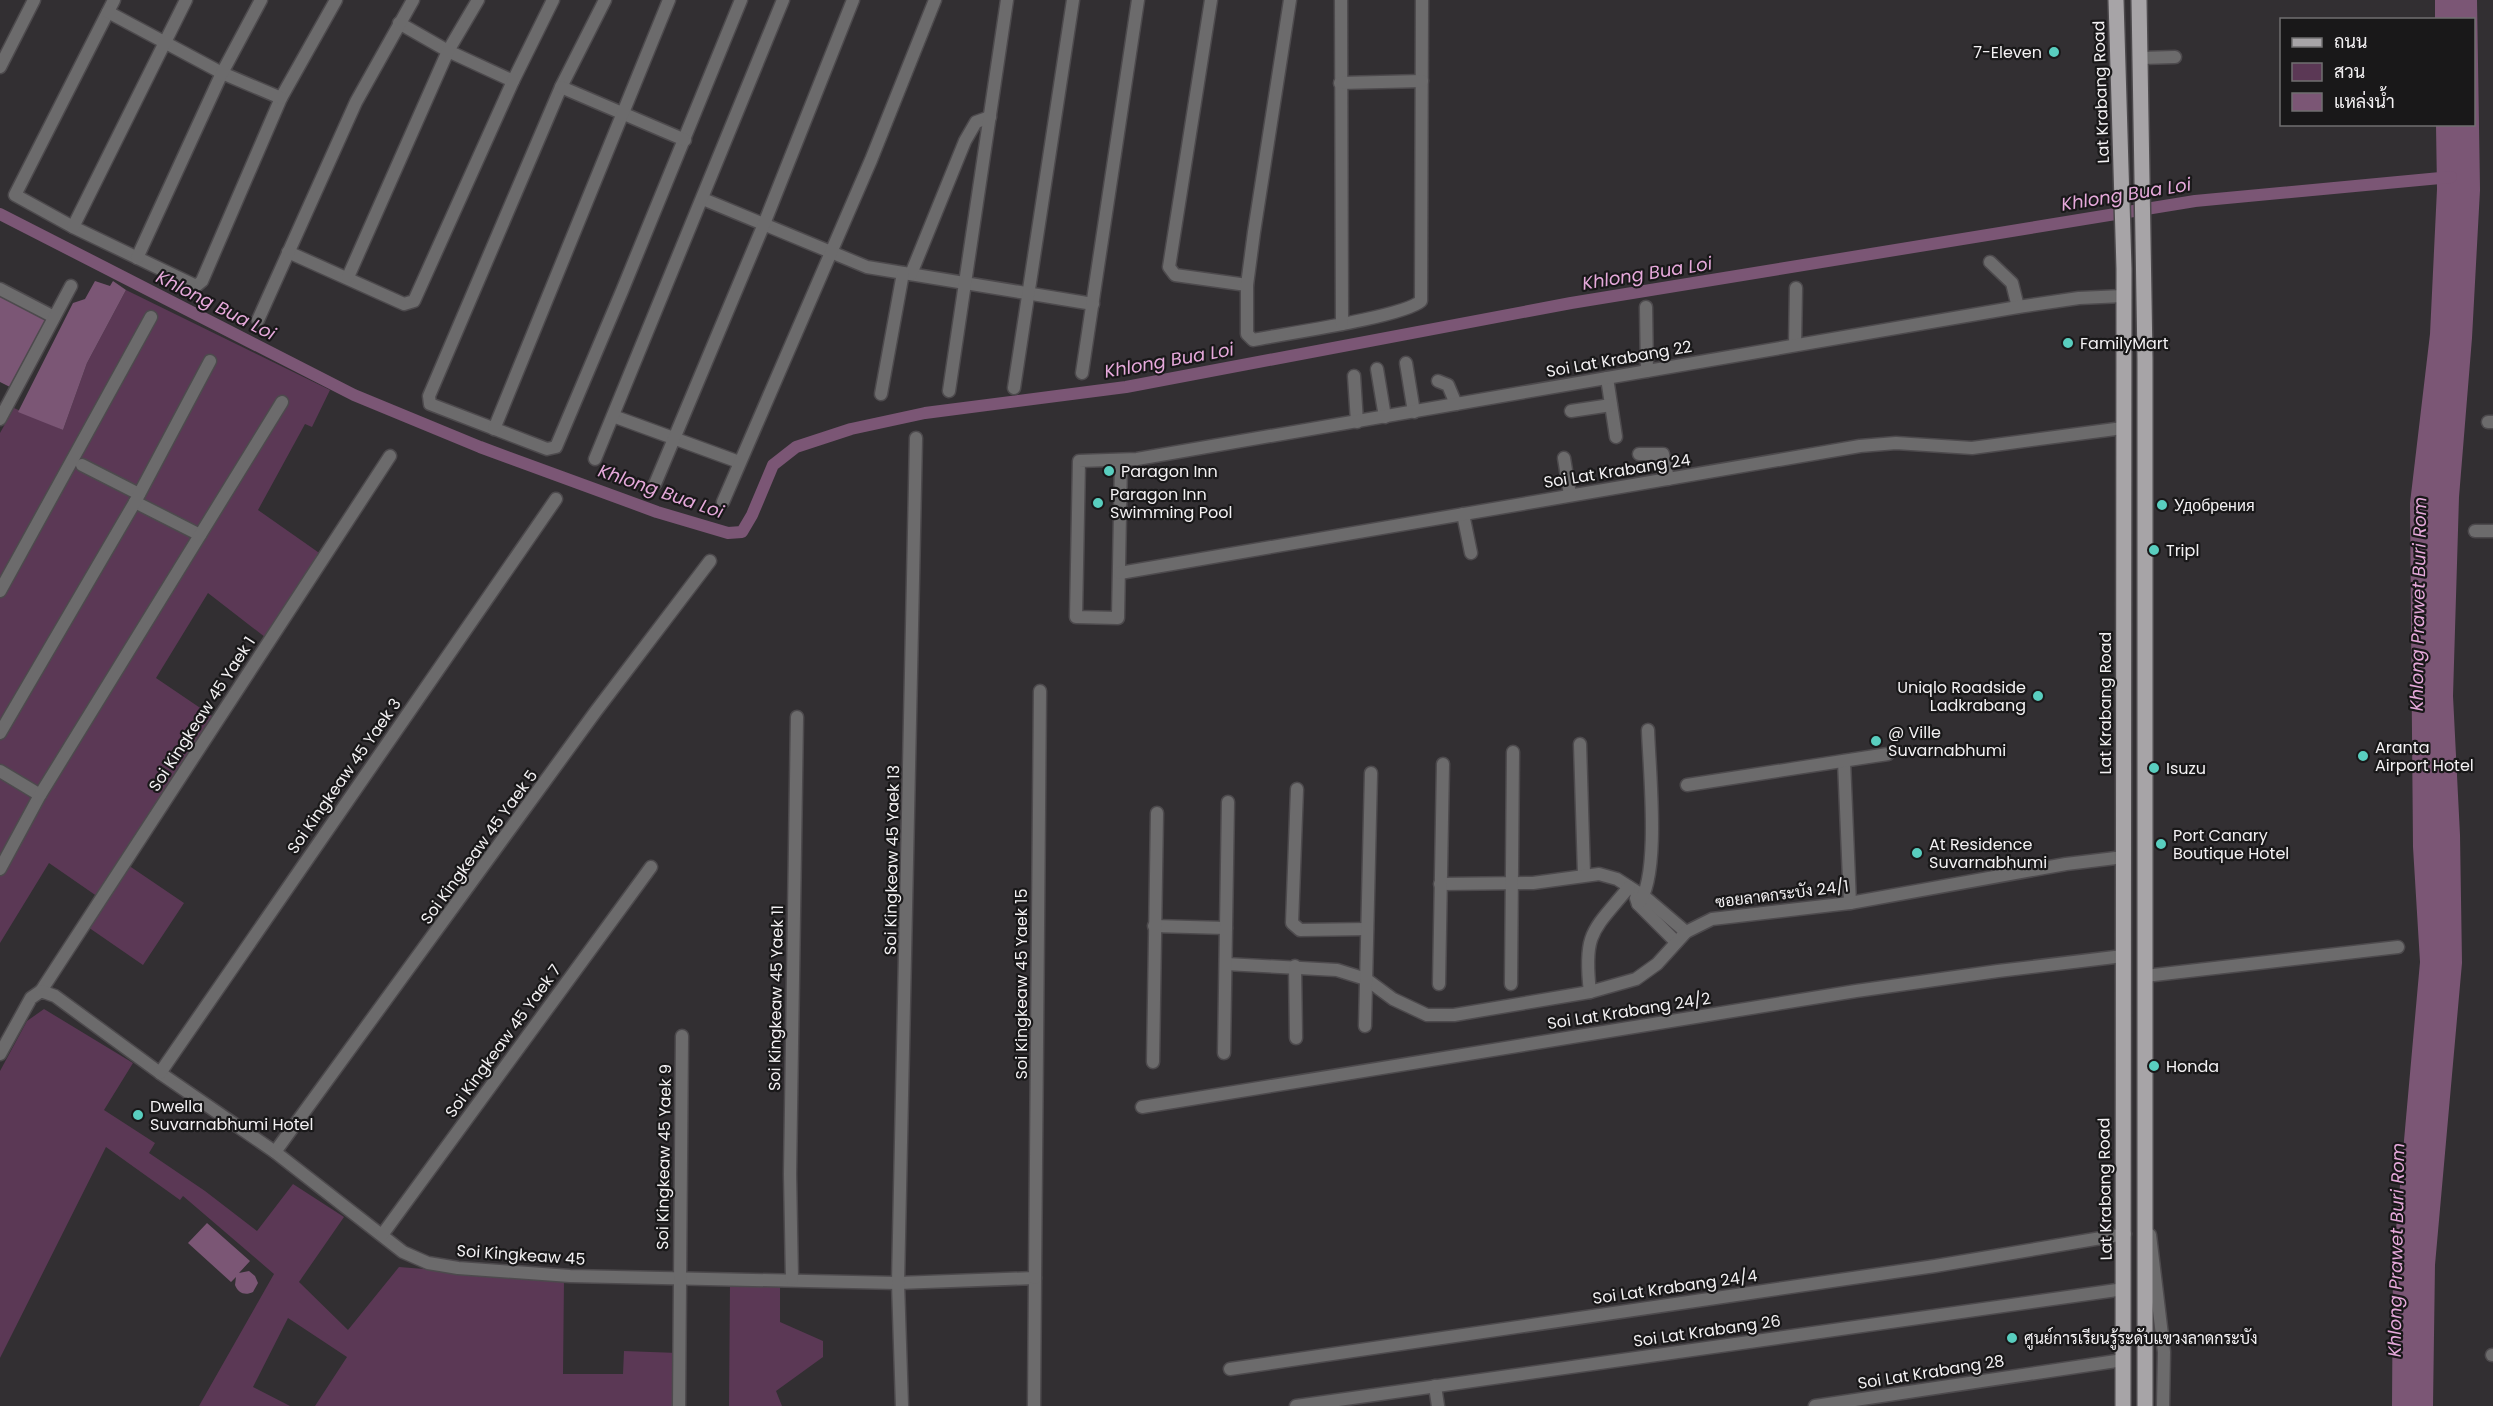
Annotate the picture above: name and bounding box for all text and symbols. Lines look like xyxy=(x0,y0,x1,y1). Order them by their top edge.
legend xyxy=(2280,18,2475,126)
street label: Lat Krabang Road xyxy=(2087,20,2115,164)
text: ถนน xyxy=(2334,29,2367,54)
place label: 7-Eleven xyxy=(1973,41,2042,64)
marker: 7-Eleven xyxy=(2047,45,2061,59)
text: สวน xyxy=(2334,59,2365,84)
text: แหล่งน้ำ xyxy=(2334,86,2395,114)
water label: Khlong Bua Loi xyxy=(2059,171,2193,217)
water label: Khlong Bua Loi xyxy=(1580,250,1714,296)
water label: Khlong Bua Loi xyxy=(152,264,281,346)
place label: FamilyMart xyxy=(2080,332,2169,355)
street label: Soi Lat Krabang 22 xyxy=(1544,335,1694,383)
water label: Khlong Bua Loi xyxy=(1102,336,1236,384)
marker: FamilyMart xyxy=(2061,336,2075,350)
street label: Soi Lat Krabang 24 xyxy=(1542,448,1692,494)
water label: Khlong Bua Loi xyxy=(595,458,728,524)
place label: Paragon Inn xyxy=(1121,460,1218,483)
marker: Paragon Inn xyxy=(1102,464,1116,478)
place label: Paragon Inn Swimming Pool xyxy=(1110,483,1232,524)
place label: Удобрения xyxy=(2174,494,2255,517)
marker: Paragon Inn Swimming Pool xyxy=(1091,496,1105,510)
water label: Khlong Prawet Buri Rom xyxy=(2404,497,2432,711)
marker: Удобрения xyxy=(2155,498,2169,512)
place label: Tripl xyxy=(2166,539,2199,562)
marker: Tripl xyxy=(2147,543,2161,557)
street label: Soi Kingkeaw 45 Yaek 1 xyxy=(143,632,261,796)
street label: Lat Krabang Road xyxy=(2094,632,2117,774)
place label: Uniqlo Roadside Ladkrabang xyxy=(1897,676,2026,717)
marker: Uniqlo Roadside Ladkrabang xyxy=(2031,689,2045,703)
street label: Soi Kingkeaw 45 Yaek 3 xyxy=(281,694,407,858)
place label: @ Ville Suvarnabhumi xyxy=(1888,721,2006,762)
marker: @ Ville Suvarnabhumi xyxy=(1869,734,1883,748)
place label: Aranta Airport Hotel xyxy=(2375,736,2474,777)
marker: Aranta Airport Hotel xyxy=(2356,749,2370,763)
place label: Isuzu xyxy=(2166,757,2206,780)
marker: Isuzu xyxy=(2147,761,2161,775)
street label: Soi Kingkeaw 45 Yaek 5 xyxy=(415,765,543,929)
street label: Soi Kingkeaw 45 Yaek 13 xyxy=(879,765,905,955)
place label: Port Canary Boutique Hotel xyxy=(2173,824,2289,865)
place label: At Residence Suvarnabhumi xyxy=(1929,833,2047,874)
marker: Port Canary Boutique Hotel xyxy=(2154,837,2168,851)
marker: At Residence Suvarnabhumi xyxy=(1910,846,1924,860)
street label: ซอยลาดกระบัง 24/1 xyxy=(1714,874,1850,914)
street label: Soi Kingkeaw 45 Yaek 15 xyxy=(1010,889,1033,1079)
street label: Soi Kingkeaw 45 Yaek 11 xyxy=(763,905,789,1091)
street label: Soi Kingkeaw 45 Yaek 7 xyxy=(439,959,567,1122)
street label: Soi Lat Krabang 24/2 xyxy=(1546,987,1712,1035)
place label: Honda xyxy=(2166,1055,2219,1078)
marker: Honda xyxy=(2147,1059,2161,1073)
street label: Soi Kingkeaw 45 Yaek 9 xyxy=(651,1064,677,1250)
place label: Dwella Suvarnabhumi Hotel xyxy=(150,1095,313,1136)
marker: Dwella Suvarnabhumi Hotel xyxy=(131,1108,145,1122)
street label: Lat Krabang Road xyxy=(2092,1117,2118,1261)
water label: Khlong Prawet Buri Rom xyxy=(2382,1143,2410,1357)
street label: Soi Kingkeaw 45 xyxy=(456,1239,586,1271)
street label: Soi Lat Krabang 24/4 xyxy=(1591,1264,1759,1310)
street label: Soi Lat Krabang 26 xyxy=(1632,1309,1782,1353)
place label: ศูนย์การเรียนรู้ระดับแขวงลาดกระบัง xyxy=(2024,1326,2257,1350)
marker: ศูนย์การเรียนรู้ระดับแขวงลาดกระบัง xyxy=(2005,1331,2019,1345)
street label: Soi Lat Krabang 28 xyxy=(1856,1349,2006,1395)

